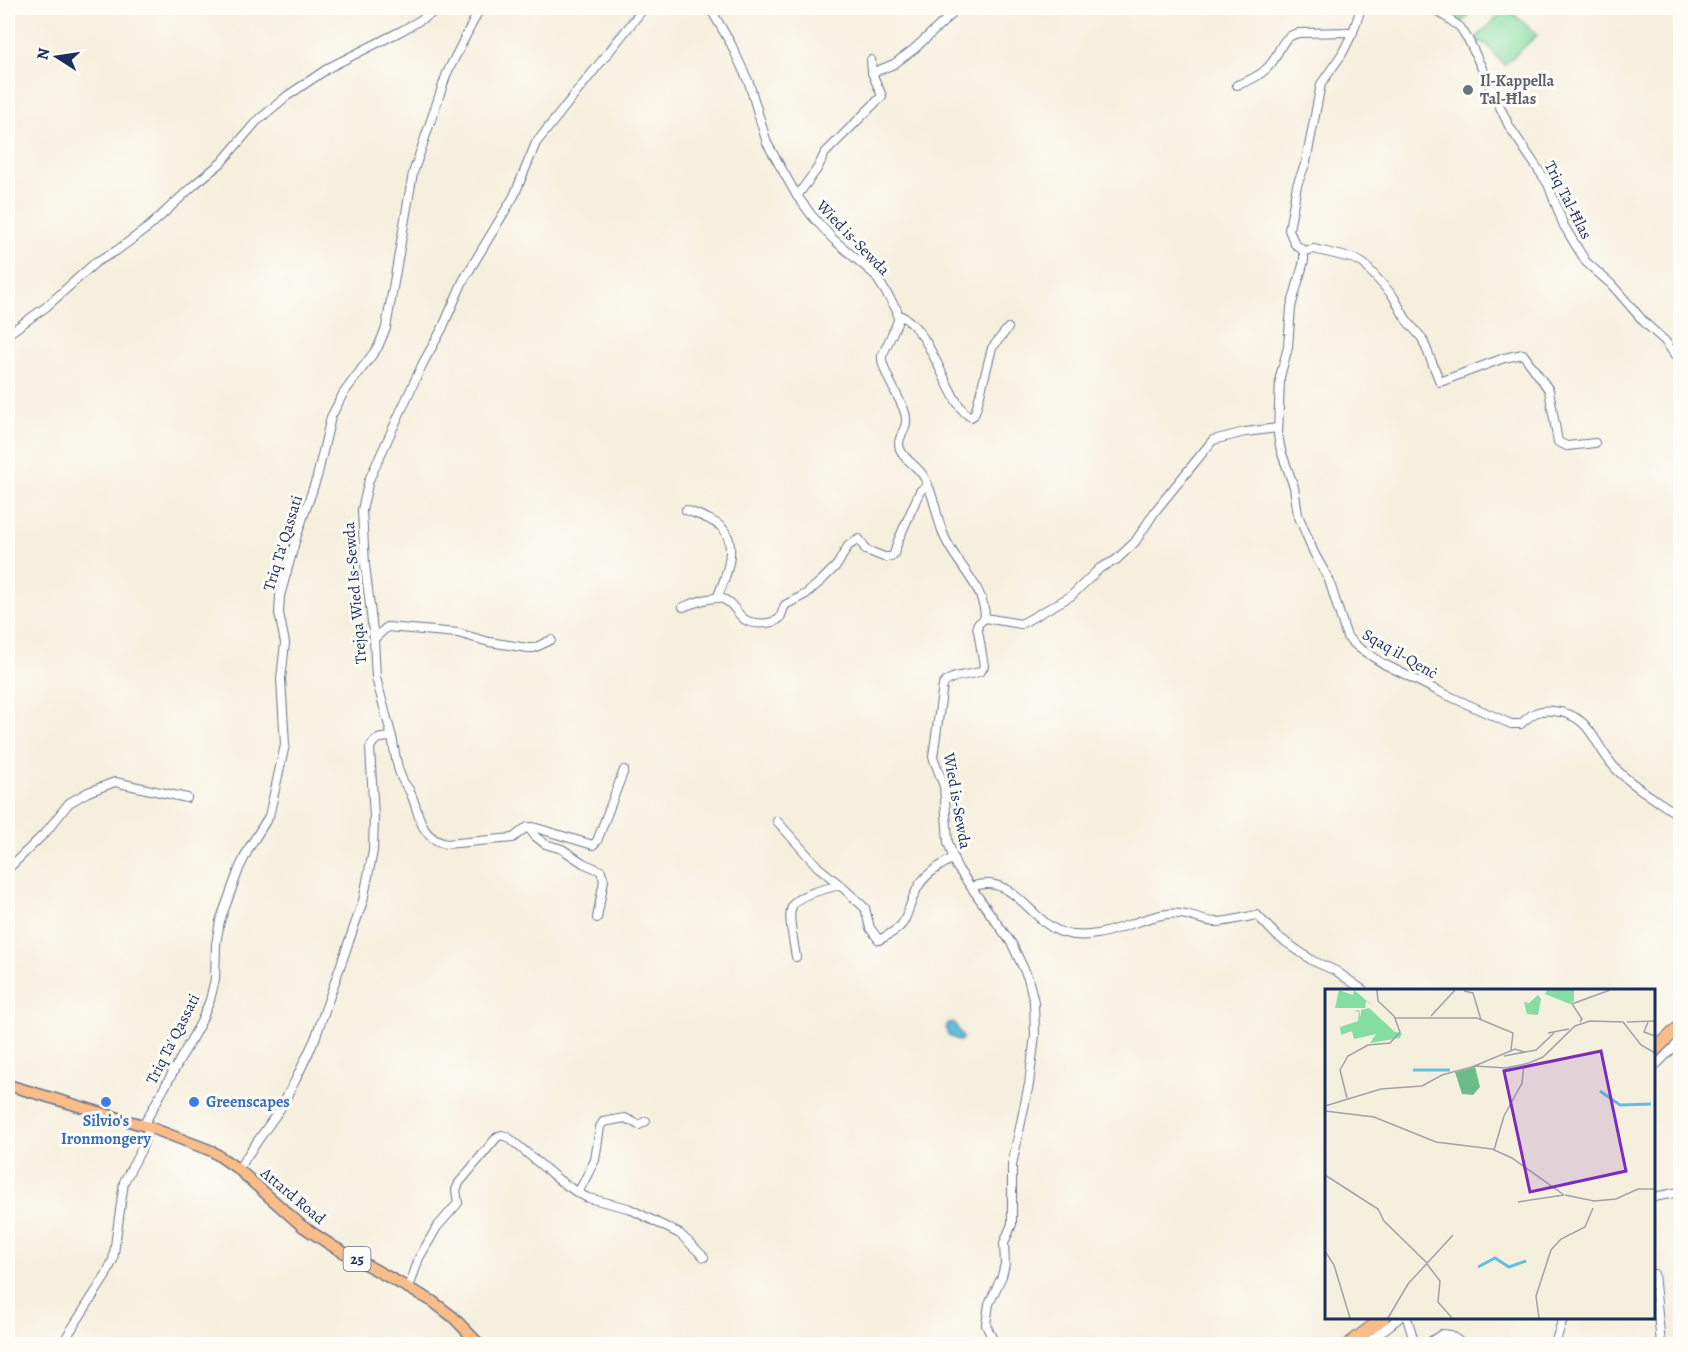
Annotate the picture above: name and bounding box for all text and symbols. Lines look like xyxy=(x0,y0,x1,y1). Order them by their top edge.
north arrow xyxy=(27,27,87,87)
text: N xyxy=(31,46,55,62)
place label: Il-Kappella Tal-Ħlas xyxy=(1480,70,1555,110)
marker: Il-Kappella Tal-Ħlas xyxy=(1461,83,1475,97)
street label: Triq Tal-Ħlas xyxy=(1539,157,1597,243)
street label: Wied is-Sewda xyxy=(811,195,895,281)
street label: Triq Ta' Qassati xyxy=(258,493,308,593)
street label: Trejqa Wied Is-Sewda xyxy=(338,521,372,665)
street label: Sqaq il-Qenċ xyxy=(1358,624,1442,685)
street label: Wied is-Sewda xyxy=(938,750,976,851)
inset map xyxy=(1325,989,1655,1319)
street label: Triq Ta' Qassati xyxy=(141,990,205,1088)
place label: Greenscapes xyxy=(206,1091,290,1113)
marker: Silvio's Ironmongery xyxy=(99,1095,113,1109)
marker: Greenscapes xyxy=(187,1095,201,1109)
place label: Silvio's Ironmongery xyxy=(61,1110,151,1150)
street label: Attard Road xyxy=(255,1162,330,1230)
road number: 25 xyxy=(344,1247,370,1271)

